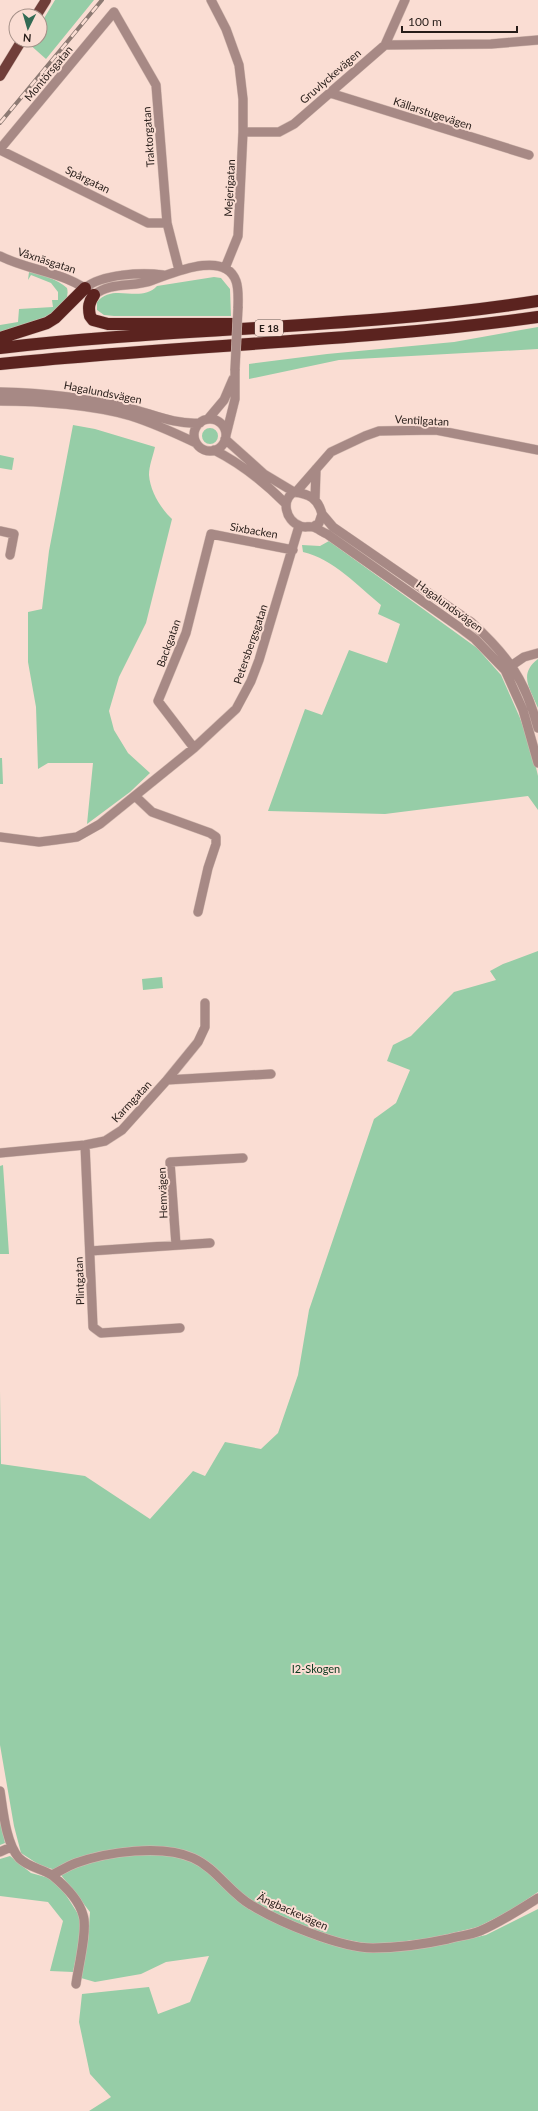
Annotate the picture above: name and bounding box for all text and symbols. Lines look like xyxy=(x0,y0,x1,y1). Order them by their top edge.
north arrow xyxy=(8,8,48,48)
scale bar xyxy=(402,8,517,34)
text: 100 m xyxy=(408,14,442,29)
text: N xyxy=(22,32,32,45)
street label: Montörsgatan xyxy=(21,43,75,103)
street label: Gruvlyckevägen xyxy=(297,46,363,106)
street label: Källarstugevägen xyxy=(392,94,474,132)
street label: Traktorgatan xyxy=(139,106,157,168)
street label: Mejerigatan xyxy=(221,159,237,217)
street label: Spårgatan xyxy=(64,163,112,195)
street label: Våxnäsgatan xyxy=(16,244,78,276)
road number: E 18 xyxy=(255,320,283,336)
street label: Hagalundsvägen xyxy=(63,378,143,406)
street label: Ventilgatan xyxy=(394,412,450,428)
street label: Sixbacken xyxy=(229,519,279,541)
street label: Hagalundsvägen xyxy=(414,577,486,635)
street label: Petersbergsgatan xyxy=(230,602,270,686)
street label: Backgatan xyxy=(153,617,183,669)
street label: Karmgatan xyxy=(108,1077,154,1125)
street label: Hemvägen xyxy=(155,1167,169,1219)
street label: Plintgatan xyxy=(72,1257,86,1305)
park label: I2-Skogen xyxy=(292,1662,340,1675)
street label: Ängbackevägen xyxy=(256,1890,330,1932)

